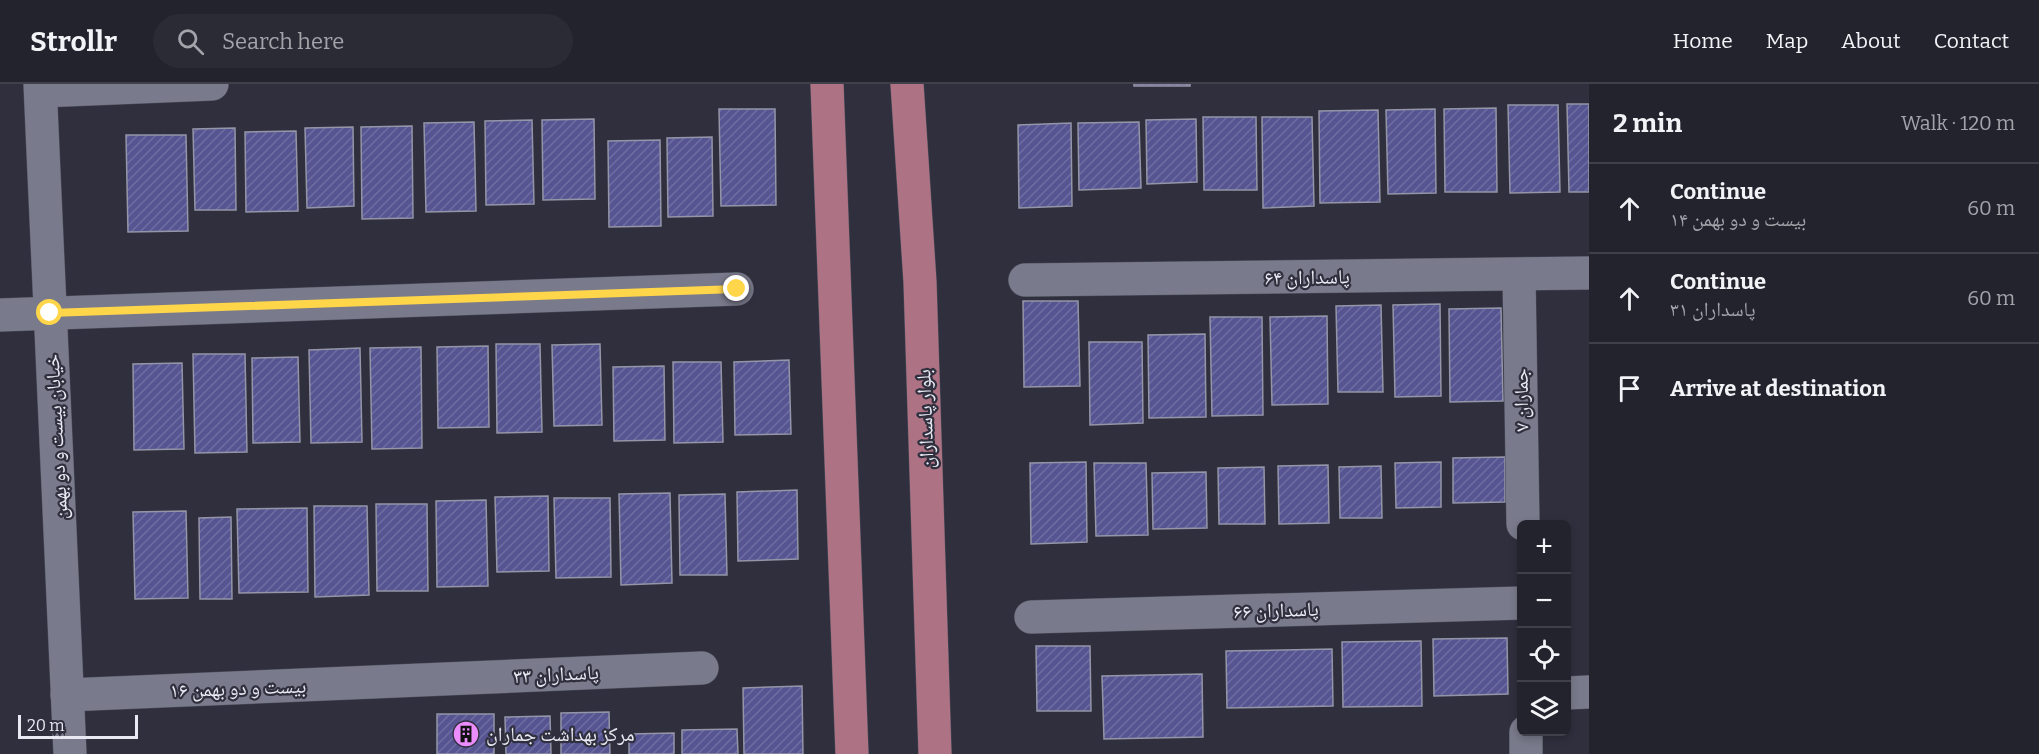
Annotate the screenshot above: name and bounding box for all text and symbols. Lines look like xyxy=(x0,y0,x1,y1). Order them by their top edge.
search box xyxy=(153,14,573,68)
text: Strollr xyxy=(30,25,117,58)
icon: search xyxy=(174,25,207,58)
text: Search here xyxy=(222,28,344,55)
text: Home xyxy=(1673,28,1733,54)
text: Map xyxy=(1766,28,1808,54)
text: About xyxy=(1841,28,1901,54)
text: Contact xyxy=(1934,28,2009,54)
text: 2 min xyxy=(1613,108,1682,139)
text: Walk · 120 m xyxy=(1901,111,2015,135)
text: Continue xyxy=(1670,178,1766,205)
icon: ahead xyxy=(1613,192,1646,225)
text: 60 m xyxy=(1967,196,2015,220)
text: بیست و دو بهمن ۱۴ xyxy=(1670,207,1806,231)
street label: پاسداران ۶۴ xyxy=(1264,264,1350,290)
text: Continue xyxy=(1670,268,1766,295)
route end xyxy=(723,275,749,301)
icon: ahead xyxy=(1613,282,1646,315)
text: 60 m xyxy=(1967,286,2015,310)
text: پاسداران ۳۱ xyxy=(1670,297,1756,321)
route start xyxy=(36,299,62,325)
street label: خیابان بیست و دو بهمن xyxy=(40,353,72,520)
street label: جماران ۷ xyxy=(1508,368,1534,432)
street label: بلوار پاسداران xyxy=(911,369,939,469)
icon: arrive xyxy=(1613,372,1646,405)
text: Arrive at destination xyxy=(1670,375,1886,402)
map controls xyxy=(1517,520,1571,736)
button: + xyxy=(1517,520,1571,574)
button: − xyxy=(1517,574,1571,628)
street label: پاسداران ۶۶ xyxy=(1233,597,1319,624)
button: locate xyxy=(1517,628,1571,682)
street label: پاسداران ۳۳ xyxy=(513,660,599,688)
street label: بیست و دو بهمن ۱۶ xyxy=(169,674,307,702)
button: layers xyxy=(1517,682,1571,736)
scale bar xyxy=(18,712,138,740)
text: 20 m xyxy=(27,716,64,735)
building icon: مرکز بهداشت جماران xyxy=(451,719,481,749)
place label: مرکز بهداشت جماران xyxy=(486,722,635,746)

